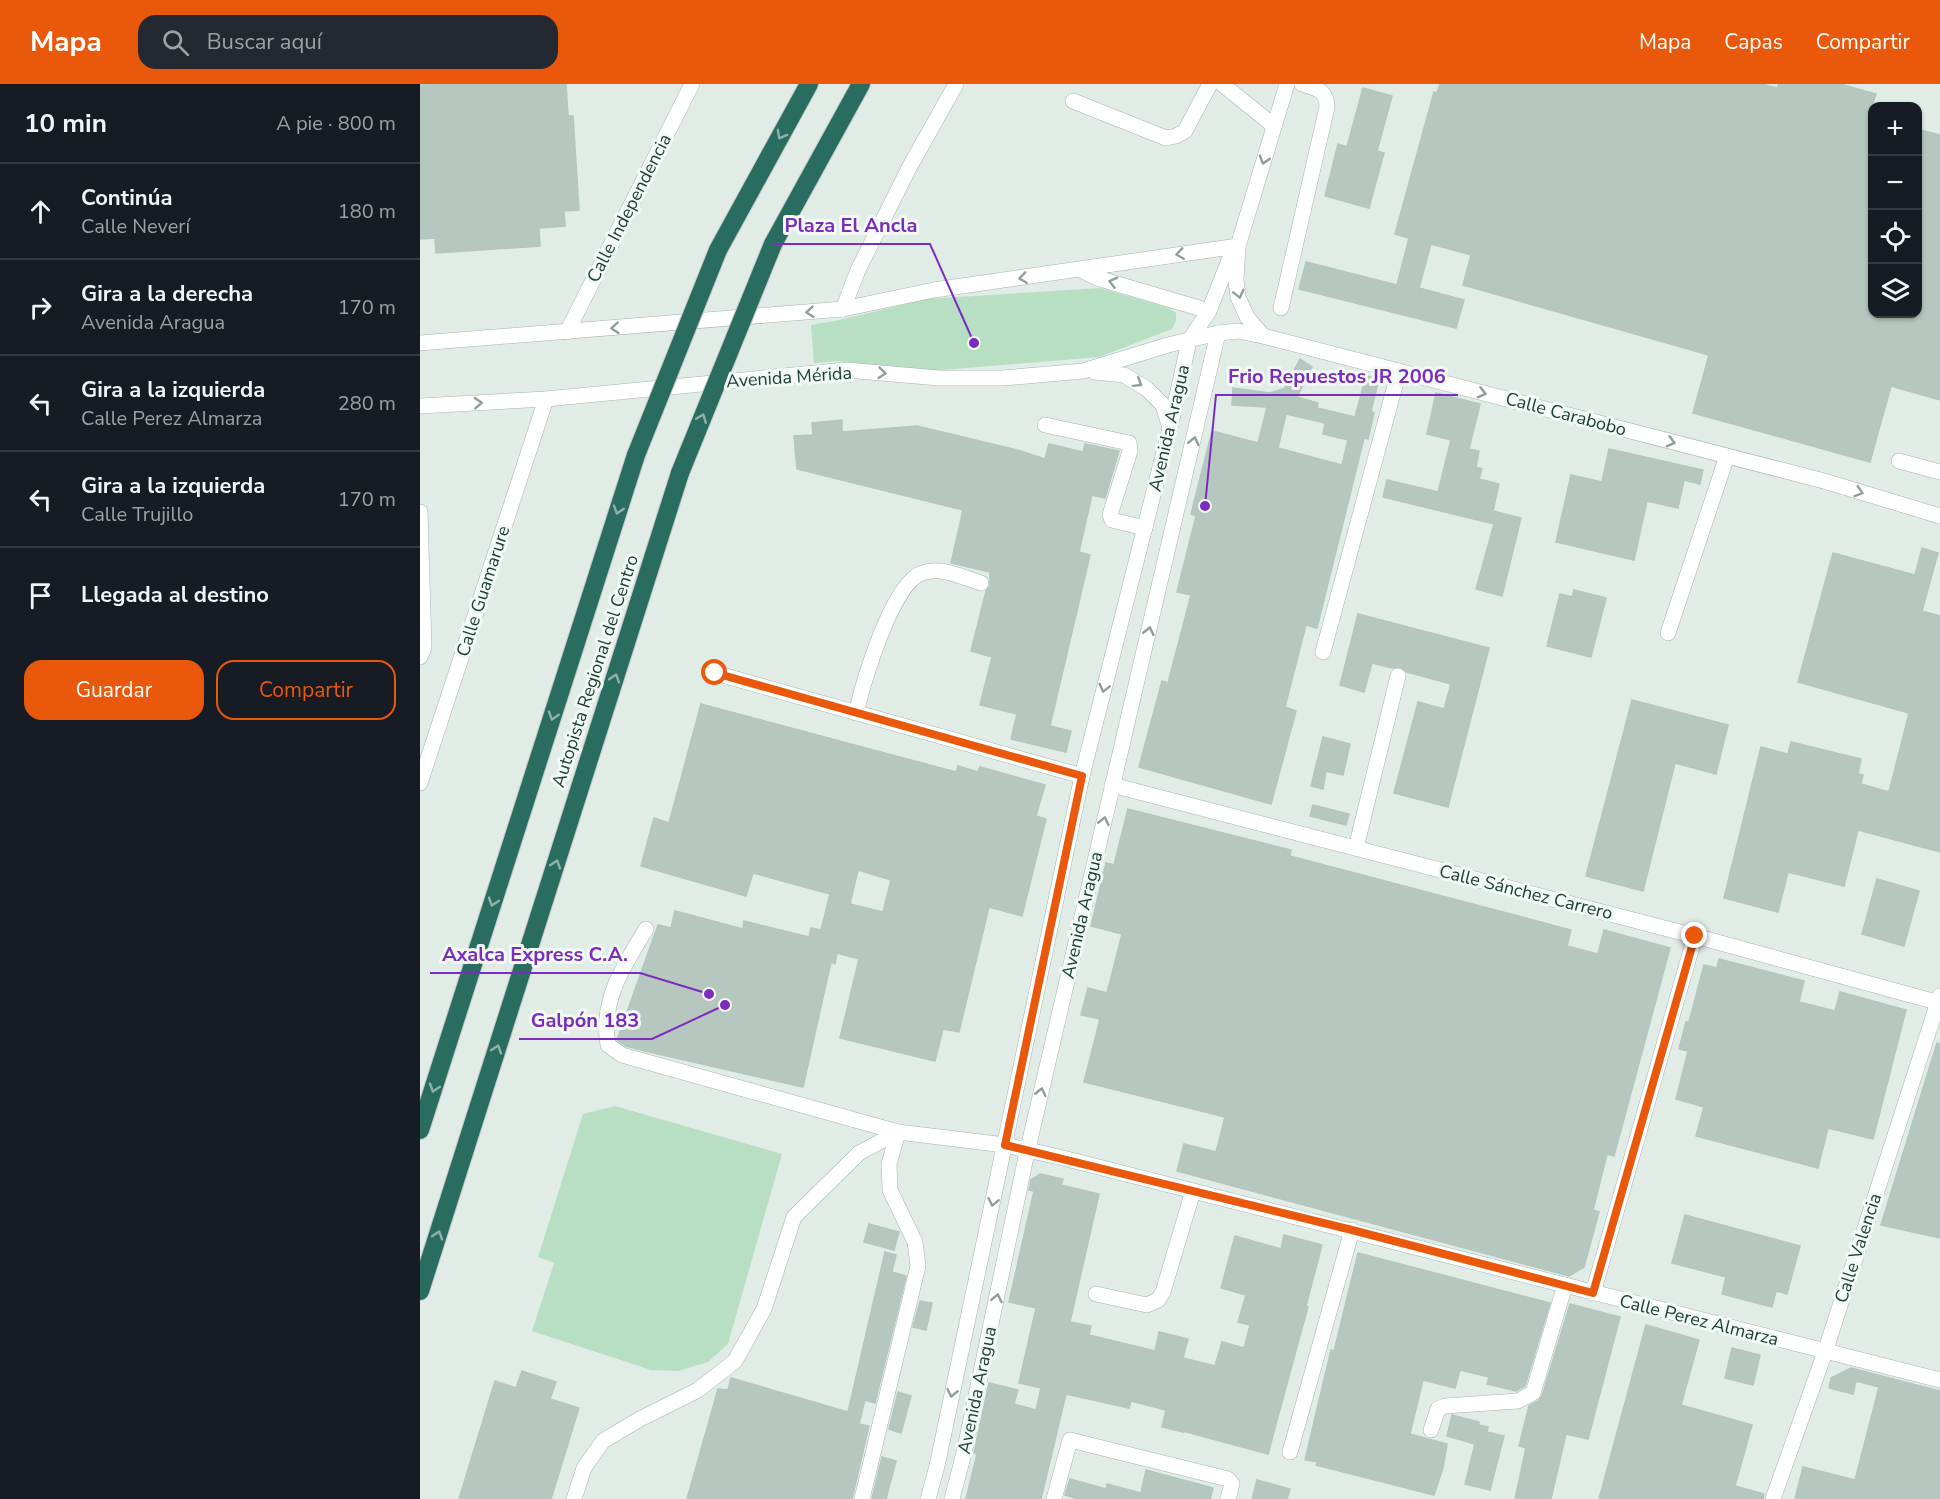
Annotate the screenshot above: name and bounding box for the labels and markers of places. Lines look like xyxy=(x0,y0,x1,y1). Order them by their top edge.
callout: Plaza El Ancla xyxy=(773,206,930,244)
callout: Frio Repuestos JR 2006 xyxy=(1216,357,1458,395)
callout: Axalca Express C.A. xyxy=(430,935,640,973)
callout: Galpón 183 xyxy=(519,1001,652,1039)

